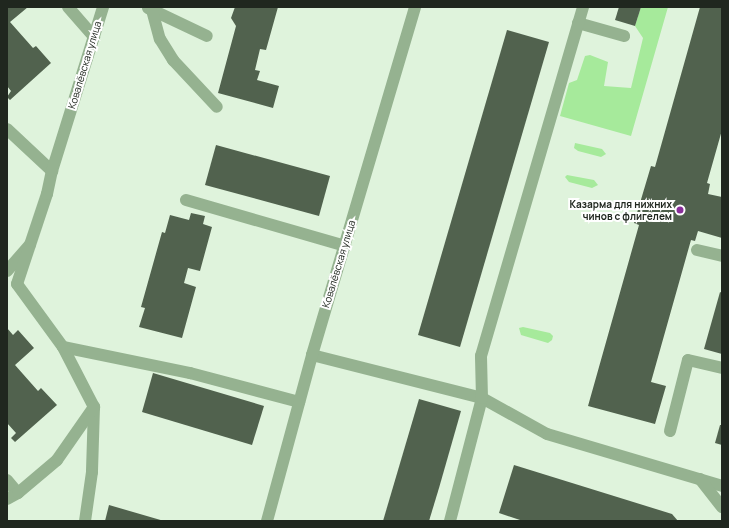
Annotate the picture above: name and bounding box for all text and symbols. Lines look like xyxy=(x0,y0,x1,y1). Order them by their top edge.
street label: Ковалёвская улица xyxy=(66,20,104,110)
place label: Казарма для нижних чинов с флигелем xyxy=(570,198,672,222)
marker: Казарма для нижних чинов с флигелем xyxy=(675,205,685,215)
street label: Ковалёвская улица xyxy=(320,219,358,309)

